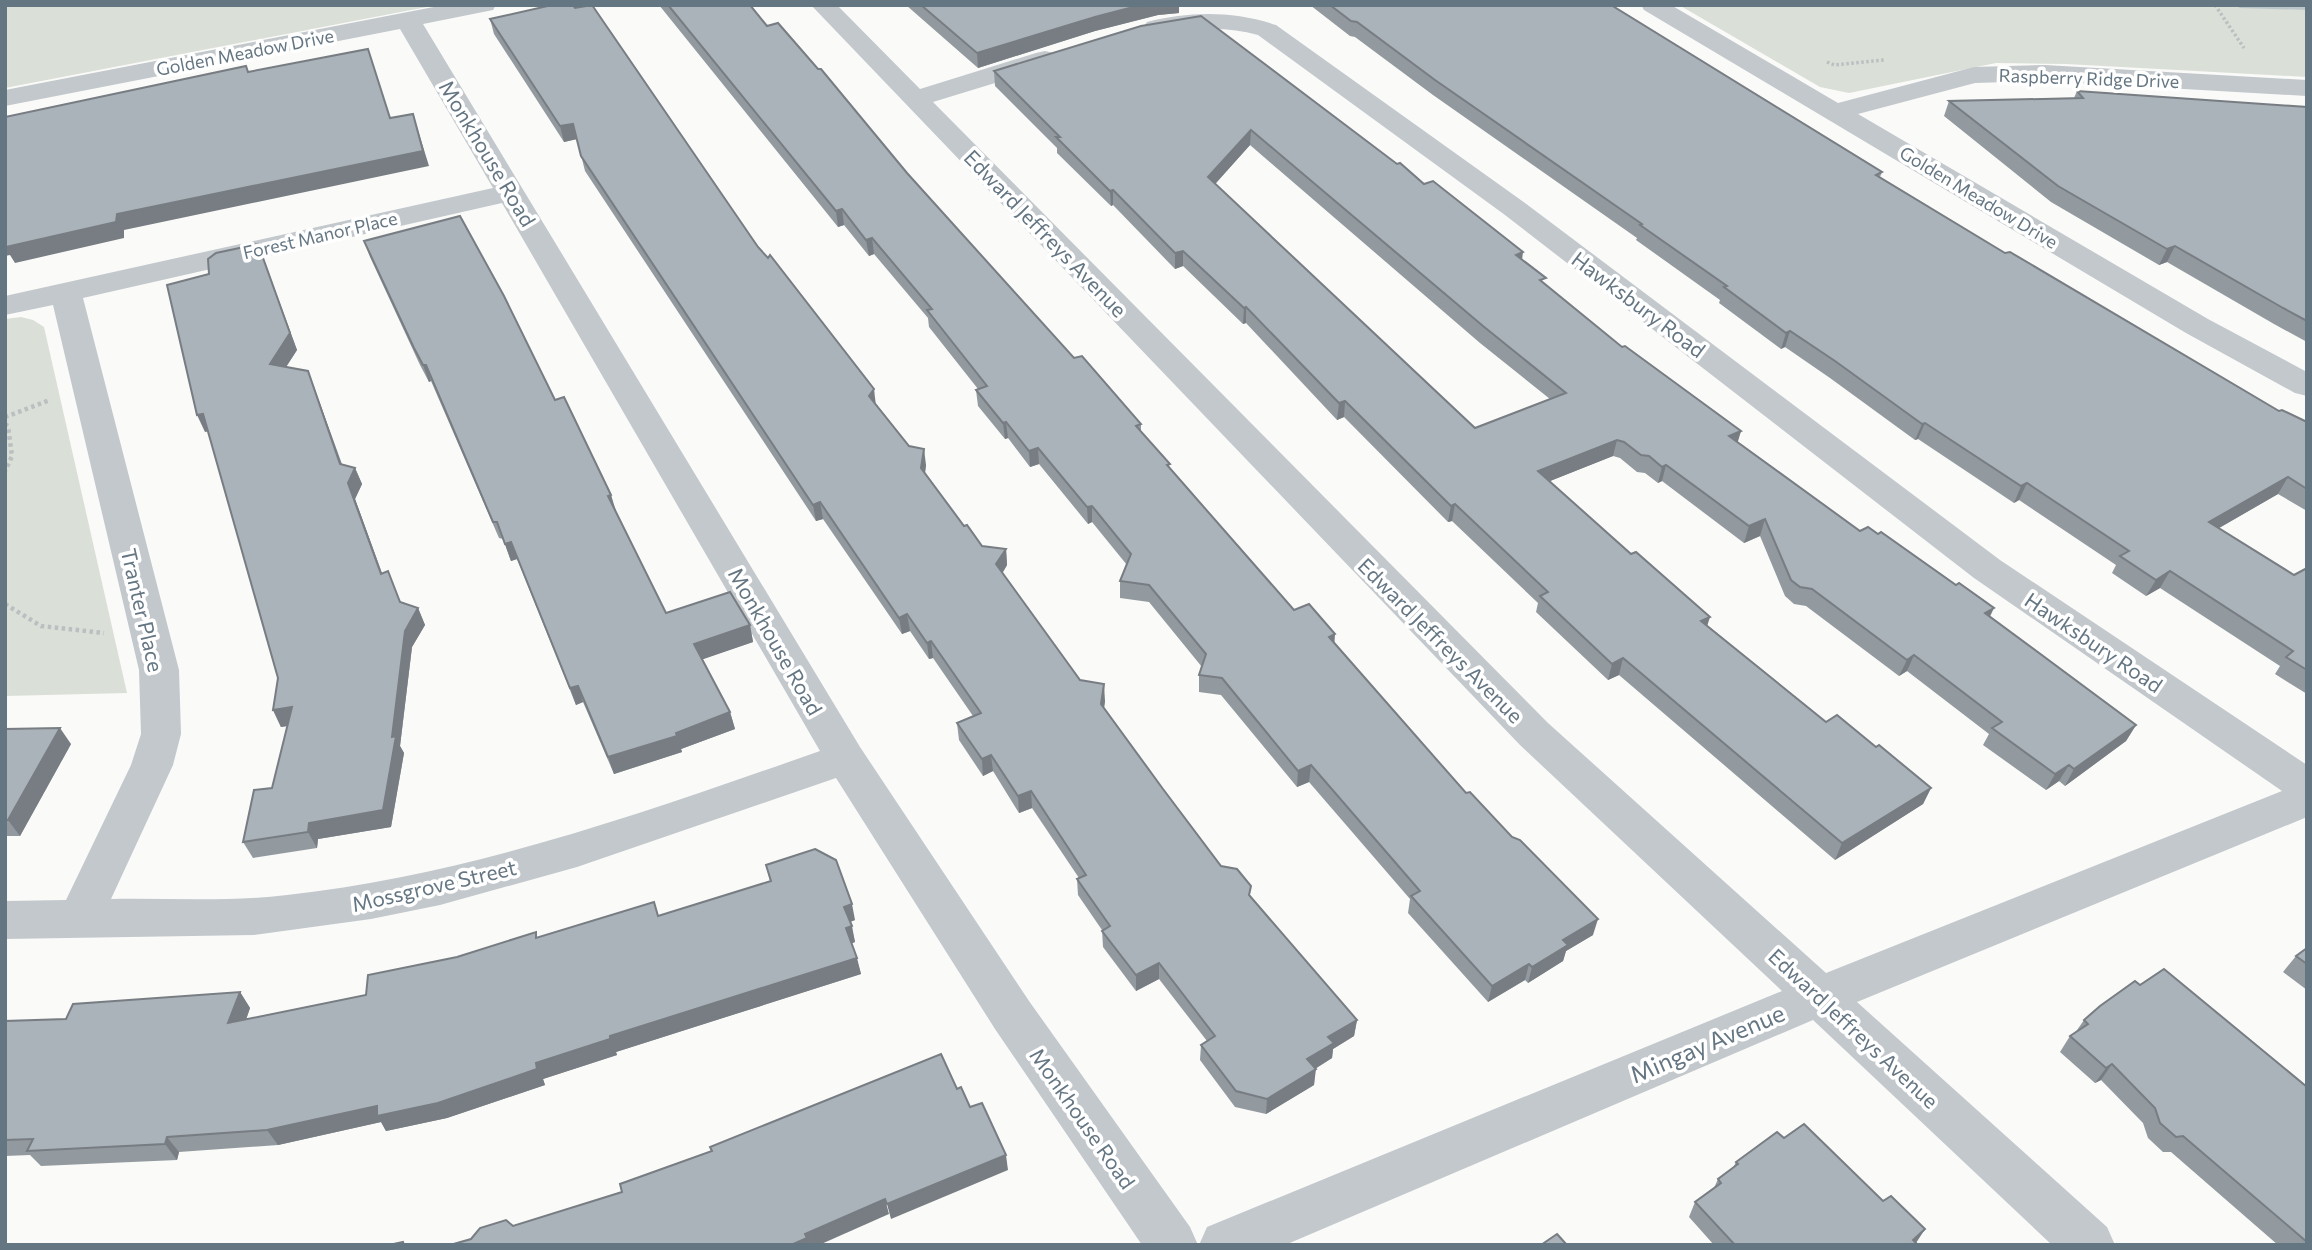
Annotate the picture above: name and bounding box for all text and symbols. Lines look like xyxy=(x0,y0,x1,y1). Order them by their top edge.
street label: Golden Meadow Drive xyxy=(154,24,336,80)
street label: Raspberry Ridge Drive xyxy=(1998,64,2180,92)
street label: Monkhouse Road xyxy=(435,75,541,231)
street label: Golden Meadow Drive xyxy=(1896,141,2062,253)
street label: Edward Jeffreys Avenue xyxy=(960,144,1132,322)
street label: Forest Manor Place xyxy=(241,207,399,263)
street label: Hawksbury Road xyxy=(1567,246,1711,362)
street label: Tranter Place xyxy=(117,546,169,674)
street label: Edward Jeffreys Avenue xyxy=(1353,552,1529,728)
street label: Monkhouse Road xyxy=(724,563,828,719)
street label: Hawksbury Road xyxy=(2020,587,2168,697)
street label: Mossgrove Street xyxy=(349,854,519,916)
street label: Edward Jeffreys Avenue xyxy=(1764,943,1944,1113)
street label: Mingay Avenue xyxy=(1625,997,1789,1089)
street label: Monkhouse Road xyxy=(1025,1043,1141,1193)

